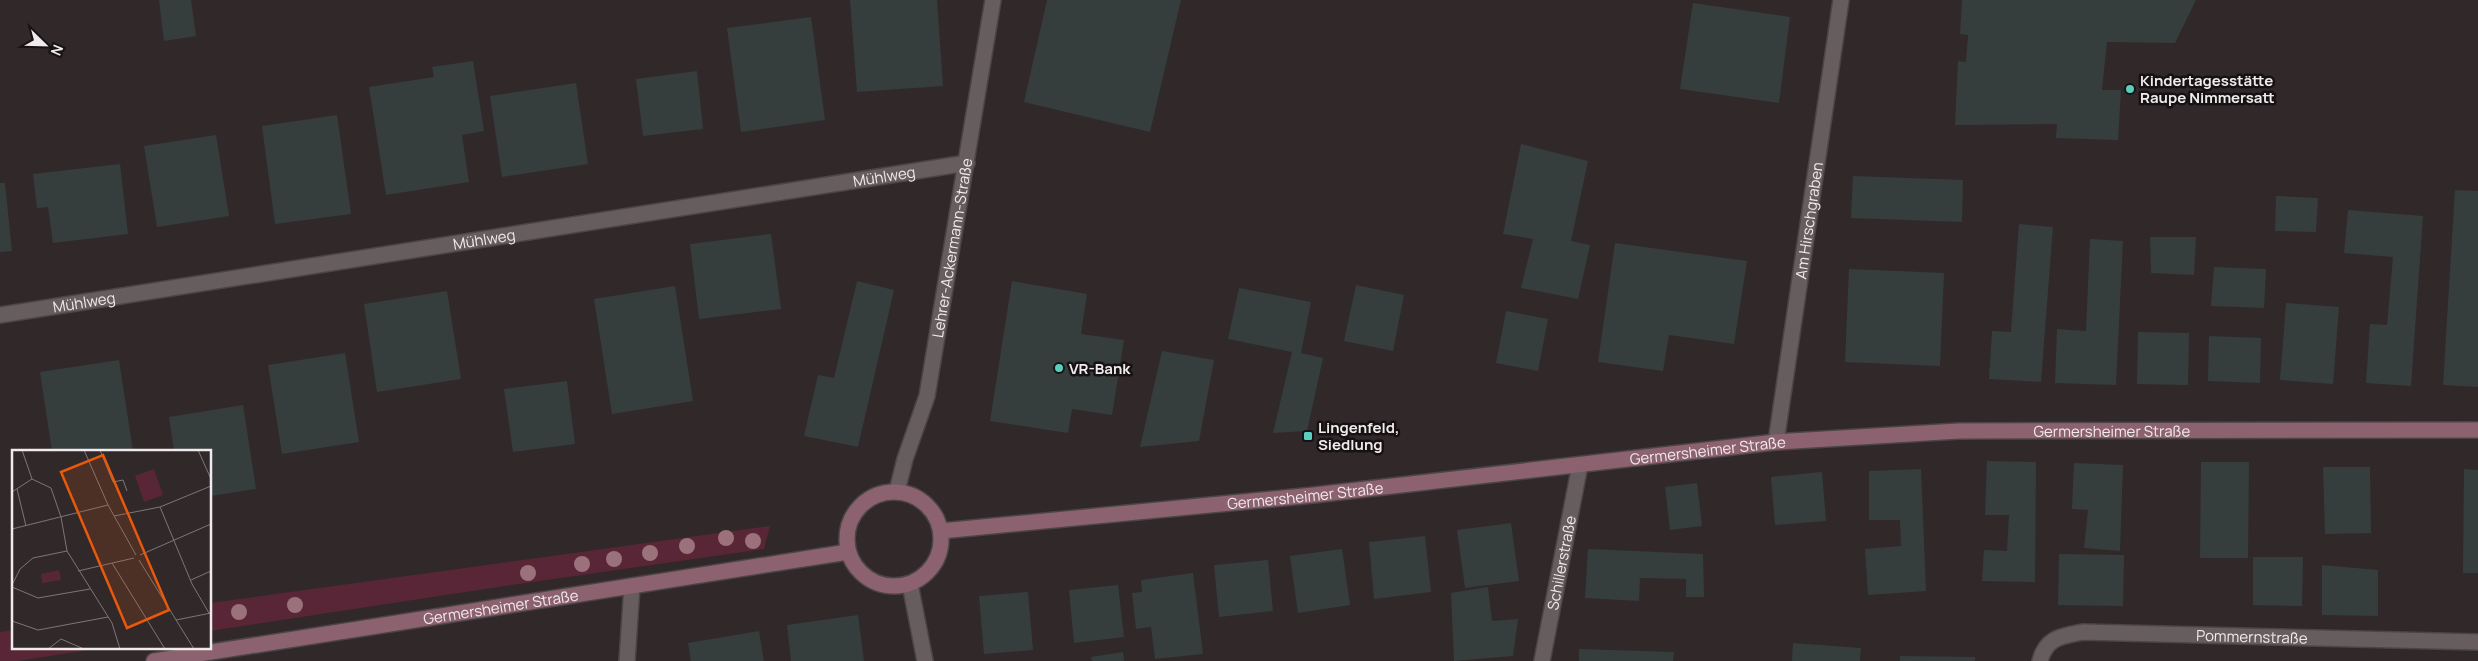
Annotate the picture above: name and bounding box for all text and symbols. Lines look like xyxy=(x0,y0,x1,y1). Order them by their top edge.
north arrow xyxy=(20,20,70,70)
text: N xyxy=(47,42,68,59)
place label: Kindertagesstätte Raupe Nimmersatt xyxy=(2140,70,2275,108)
marker: Kindertagesstätte Raupe Nimmersatt xyxy=(2124,83,2136,95)
street label: Lehrer-Ackermann-Straße xyxy=(926,156,977,339)
street label: Am Hirschgraben xyxy=(1790,160,1828,280)
street label: Mühlweg xyxy=(851,161,917,191)
street label: Mühlweg xyxy=(451,224,517,254)
street label: Mühlweg xyxy=(51,287,117,317)
place label: VR-Bank xyxy=(1069,358,1131,379)
marker: VR-Bank xyxy=(1053,362,1065,374)
place label: Lingenfeld, Siedlung xyxy=(1318,417,1399,455)
street label: Germersheimer Straße xyxy=(2033,420,2191,441)
marker: Lingenfeld, Siedlung xyxy=(1302,430,1314,442)
street label: Germersheimer Straße xyxy=(1629,431,1786,469)
inset map xyxy=(12,450,211,648)
street label: Germersheimer Straße xyxy=(1226,477,1385,514)
street label: Schillerstraße xyxy=(1542,513,1581,612)
street label: Germersheimer Straße xyxy=(422,584,580,629)
street label: Pommernstraße xyxy=(2196,624,2308,648)

